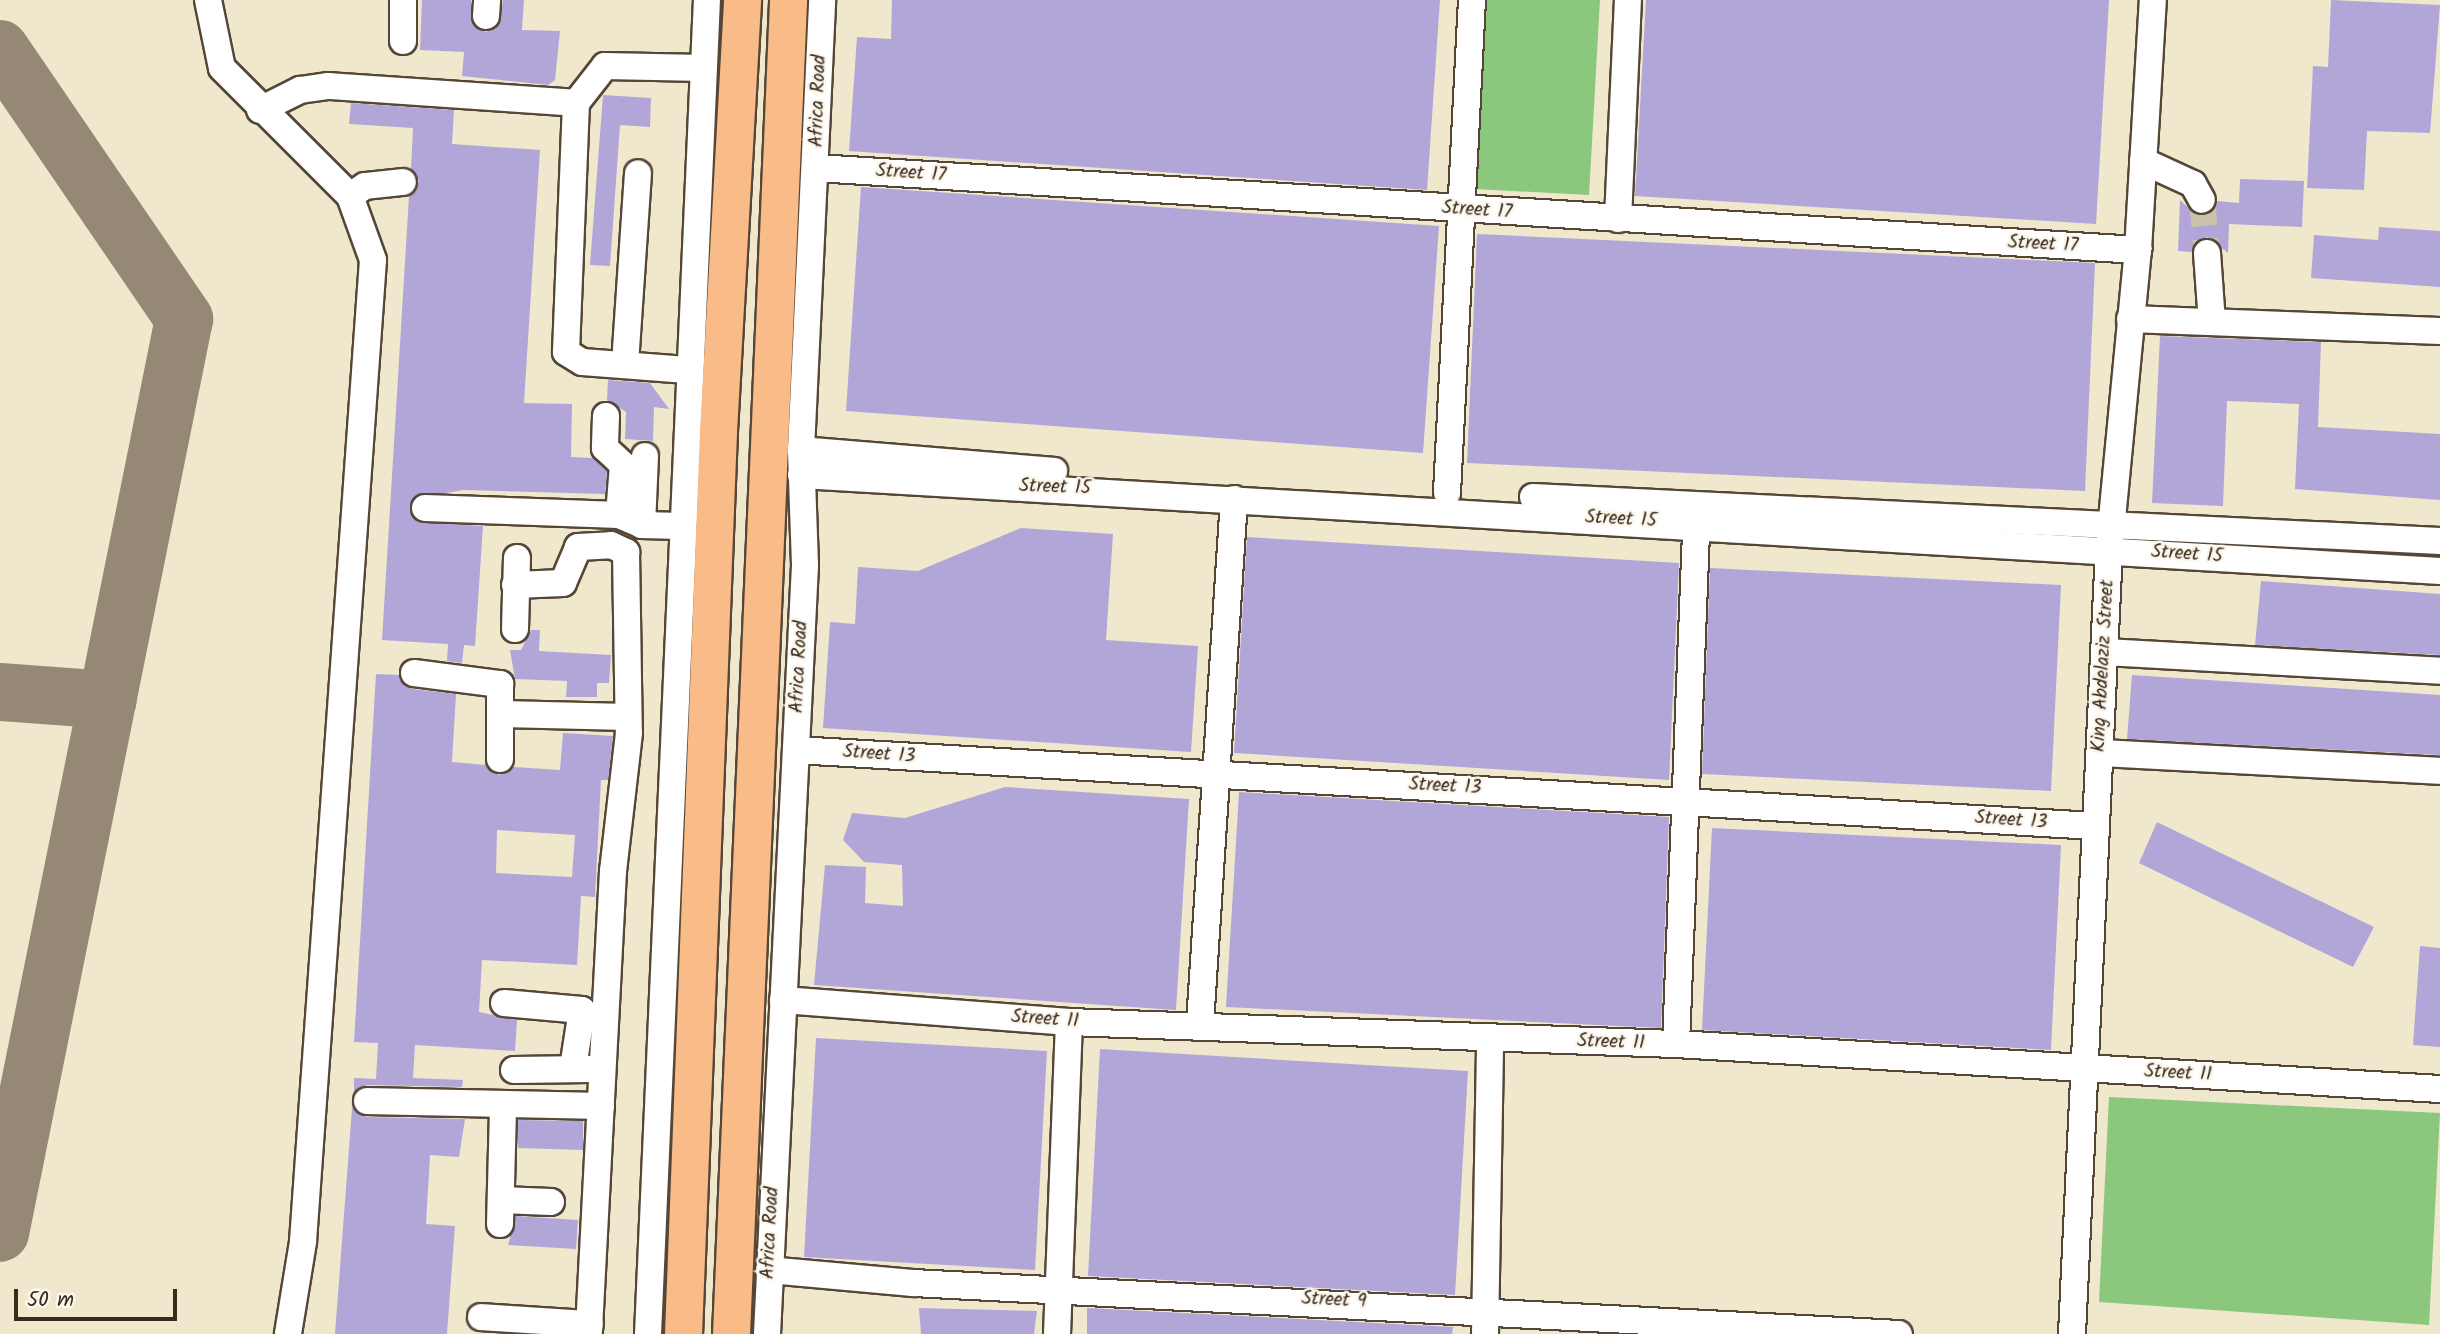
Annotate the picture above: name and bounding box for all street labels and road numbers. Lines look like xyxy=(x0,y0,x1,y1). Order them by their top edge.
street label: Africa Road xyxy=(806,54,832,148)
street label: Street 17 xyxy=(875,160,947,188)
street label: Street 17 xyxy=(1441,197,1513,225)
street label: Street 17 xyxy=(2007,232,2079,258)
street label: Street 15 xyxy=(1019,475,1091,501)
street label: Street 15 xyxy=(1584,507,1658,533)
street label: Street 15 xyxy=(2150,541,2224,569)
street label: King Abdelaziz Street xyxy=(2088,579,2120,753)
street label: Africa Road xyxy=(786,620,814,714)
street label: Street 13 xyxy=(842,741,916,769)
street label: Street 13 xyxy=(1408,774,1482,800)
street label: Street 13 xyxy=(1974,807,2048,835)
street label: Street 11 xyxy=(1010,1006,1080,1034)
street label: Street 11 xyxy=(1577,1030,1645,1056)
street label: Street 11 xyxy=(2144,1061,2212,1087)
street label: Africa Road xyxy=(757,1186,785,1280)
street label: Street 9 xyxy=(1301,1288,1367,1314)

